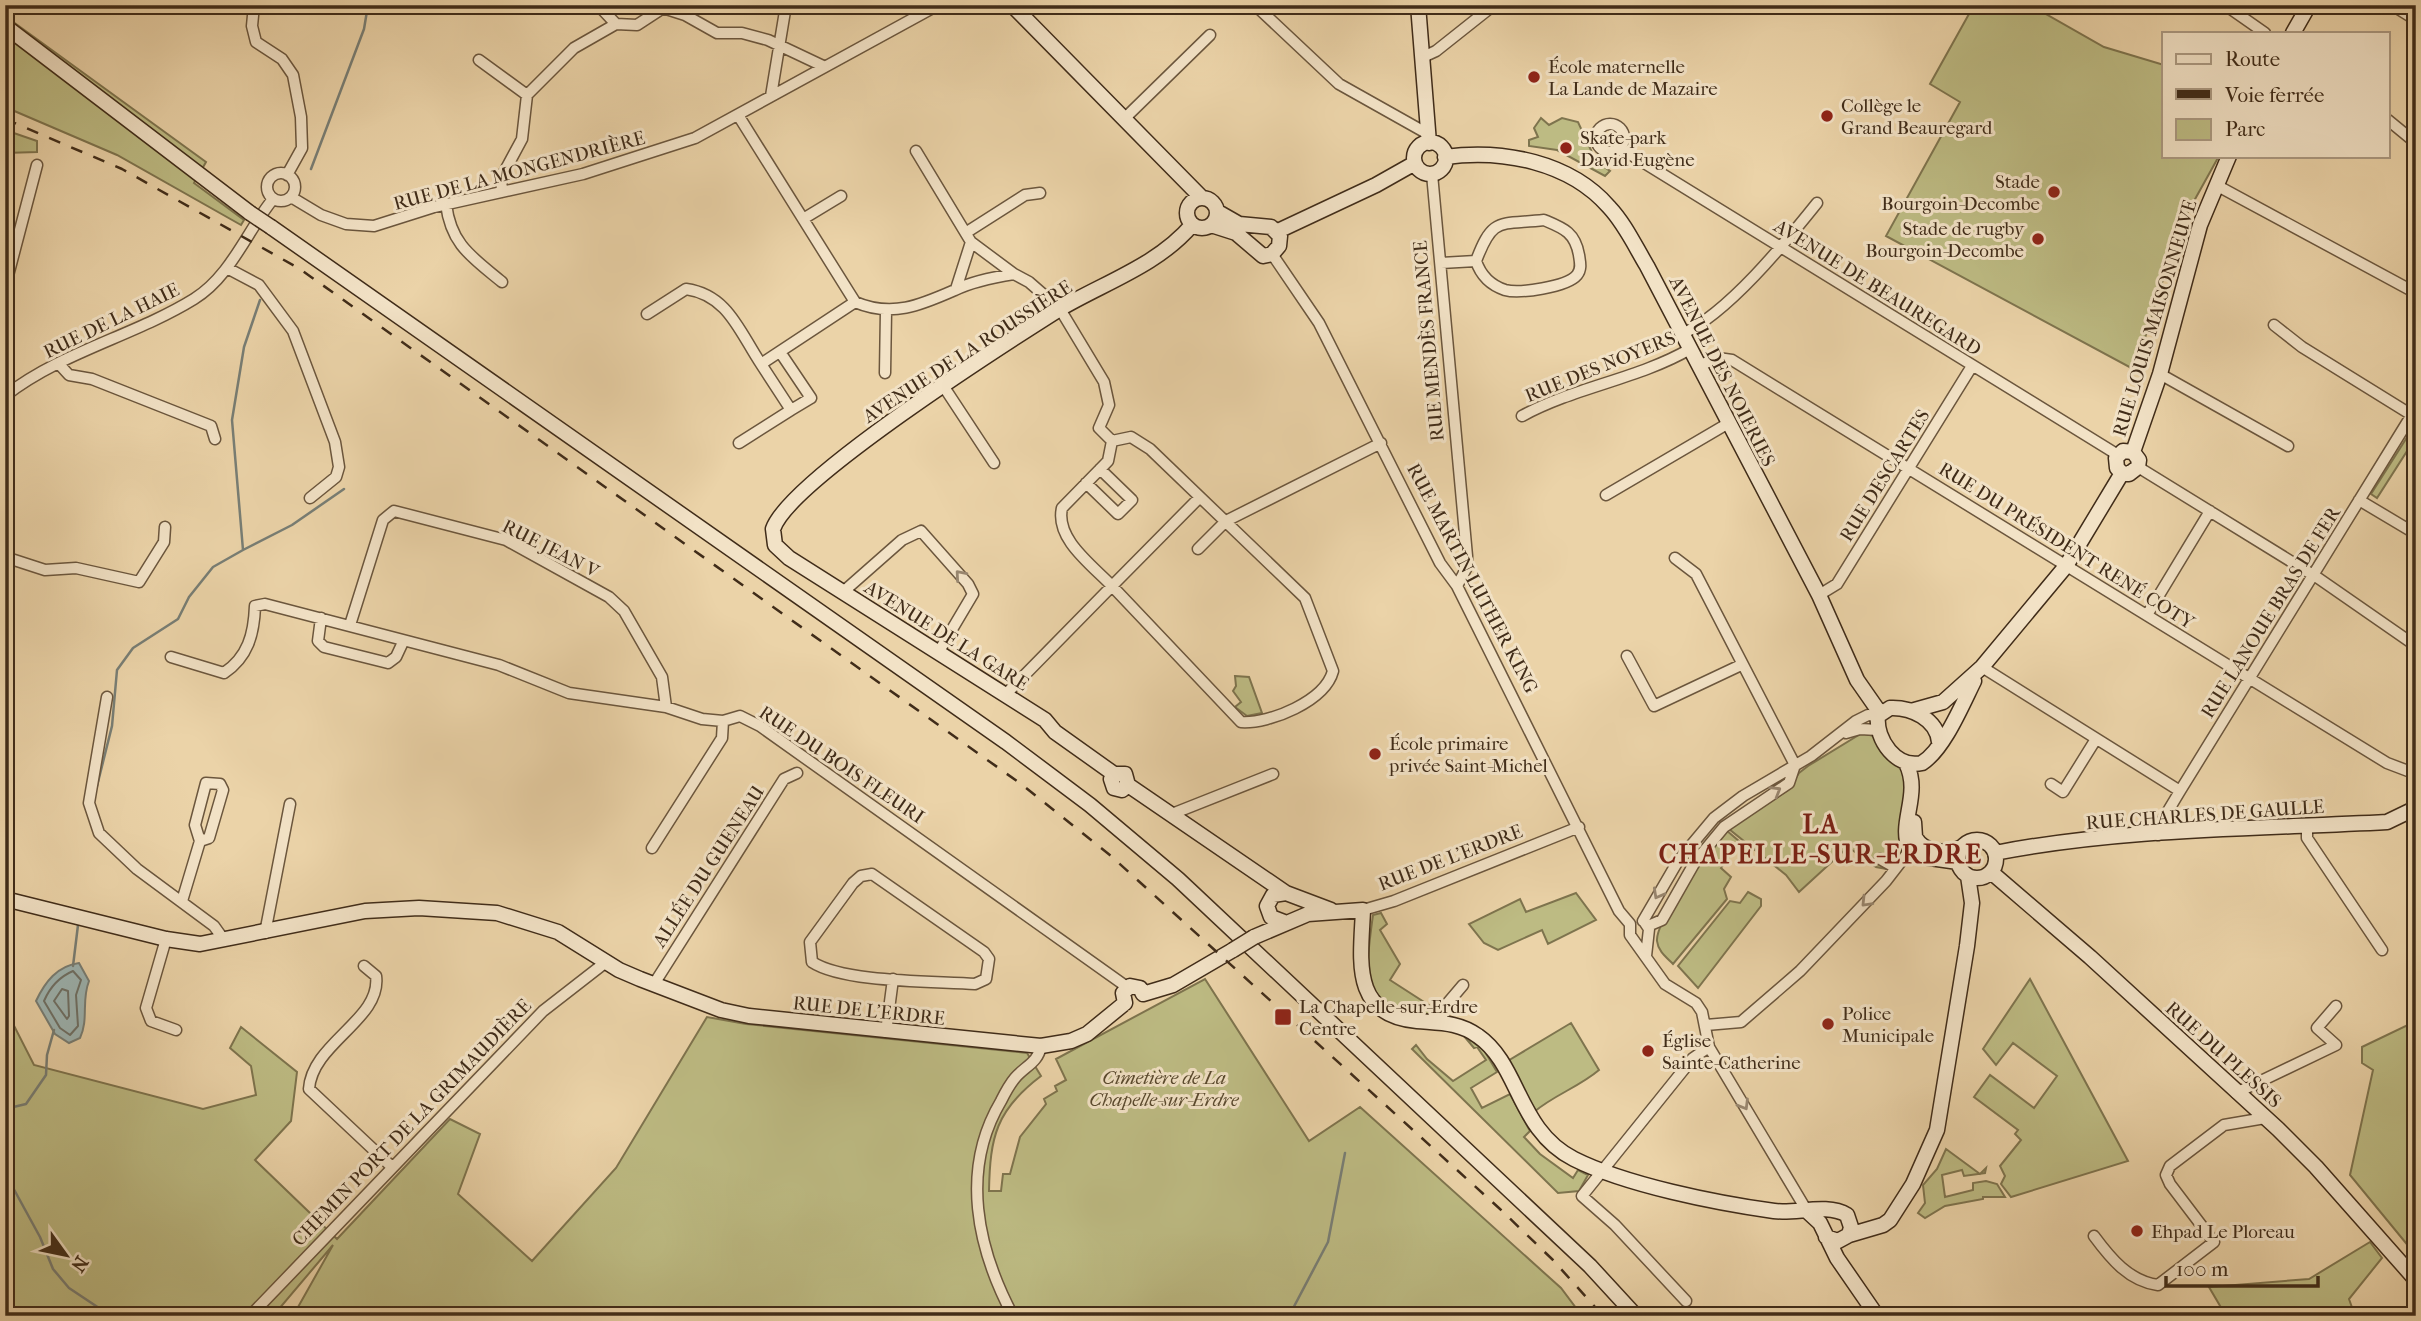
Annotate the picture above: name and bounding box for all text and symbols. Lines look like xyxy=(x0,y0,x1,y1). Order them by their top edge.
legend xyxy=(2162,32,2390,158)
text: Route xyxy=(2225,47,2280,71)
place label: École maternelle La Lande de Mazaire xyxy=(1548,56,1718,100)
marker: École maternelle La Lande de Mazaire xyxy=(1526,69,1542,85)
text: Voie ferrée xyxy=(2224,83,2324,107)
place label: Collège le Grand Beauregard xyxy=(1841,95,1993,139)
marker: Collège le Grand Beauregard xyxy=(1819,108,1835,124)
text: Parc xyxy=(2225,117,2265,141)
street label: RUE DE LA MONGENDRIÈRE xyxy=(391,127,648,215)
place label: Skate-park David Eugène xyxy=(1580,127,1695,171)
marker: Skate-park David Eugène xyxy=(1558,140,1574,156)
place label: Stade Bourgoin-Decombe xyxy=(1881,171,2040,215)
marker: Stade Bourgoin-Decombe xyxy=(2046,184,2062,200)
street label: RUE LOUIS MAISONNEUVE xyxy=(2108,197,2202,439)
street label: AVENUE DE BEAUREGARD xyxy=(1769,214,1985,361)
place label: Stade de rugby Bourgoin-Decombe xyxy=(1865,218,2025,262)
marker: Stade de rugby Bourgoin-Decombe xyxy=(2030,231,2046,247)
street label: RUE MENDÈS FRANCE xyxy=(1409,239,1449,442)
street label: AVENUE DES NOIERIES xyxy=(1664,272,1780,470)
street label: AVENUE DE LA ROUSSIÈRE xyxy=(858,276,1077,428)
street label: RUE DE LA HAIE xyxy=(40,278,183,363)
street label: RUE DES NOYERS xyxy=(1522,327,1679,407)
street label: RUE DESCARTES xyxy=(1835,405,1934,546)
street label: RUE DU PRÉSIDENT RENÉ COTY xyxy=(1935,458,2199,634)
street label: RUE MARTIN LUTHER KING xyxy=(1402,460,1542,697)
street label: RUE LANOUE BRAS DE FER xyxy=(2197,502,2346,722)
street label: RUE JEAN V xyxy=(499,515,603,583)
one-way arrow xyxy=(956,570,968,583)
street label: AVENUE DE LA GARE xyxy=(860,576,1033,696)
street label: RUE DU BOIS FLEURI xyxy=(755,701,928,828)
place label: École primaire privée Saint-Michel xyxy=(1388,733,1548,777)
marker: École primaire privée Saint-Michel xyxy=(1367,746,1383,762)
street label: ALLÉE DU GUENEAU xyxy=(648,782,769,952)
one-way arrow xyxy=(1768,787,1781,800)
street label: RUE CHARLES DE GAULLE xyxy=(2085,796,2325,834)
district label: LA CHAPELLE-SUR-ERDRE xyxy=(1659,809,1983,870)
street label: RUE DE L'ERDRE xyxy=(1375,820,1526,896)
one-way arrow xyxy=(1653,886,1667,899)
one-way arrow xyxy=(1861,894,1874,907)
street label: RUE DE L'ERDRE xyxy=(792,992,946,1030)
street label: CHEMIN PORT DE LA GRIMAUDIÈRE xyxy=(288,994,536,1251)
place label: La Chapelle-sur-Erdre Centre xyxy=(1299,996,1478,1040)
street label: RUE DU PLESSIS xyxy=(2161,997,2286,1113)
place label: Police Municipale xyxy=(1842,1003,1934,1047)
marker: La Chapelle-sur-Erdre Centre xyxy=(1273,1007,1293,1027)
marker: Police Municipale xyxy=(1820,1016,1836,1032)
place label: Église Sainte-Catherine xyxy=(1662,1030,1801,1074)
marker: Église Sainte-Catherine xyxy=(1640,1043,1656,1059)
park label: Cimetière de La Chapelle-sur-Erdre xyxy=(1089,1067,1240,1111)
one-way arrow xyxy=(1736,1098,1749,1111)
north arrow xyxy=(32,1220,102,1290)
place label: Ehpad Le Ploreau xyxy=(2151,1221,2295,1243)
marker: Ehpad Le Ploreau xyxy=(2129,1223,2145,1239)
scale bar xyxy=(2166,1244,2318,1288)
text: N xyxy=(66,1252,93,1276)
text: 100 m xyxy=(2176,1257,2229,1281)

